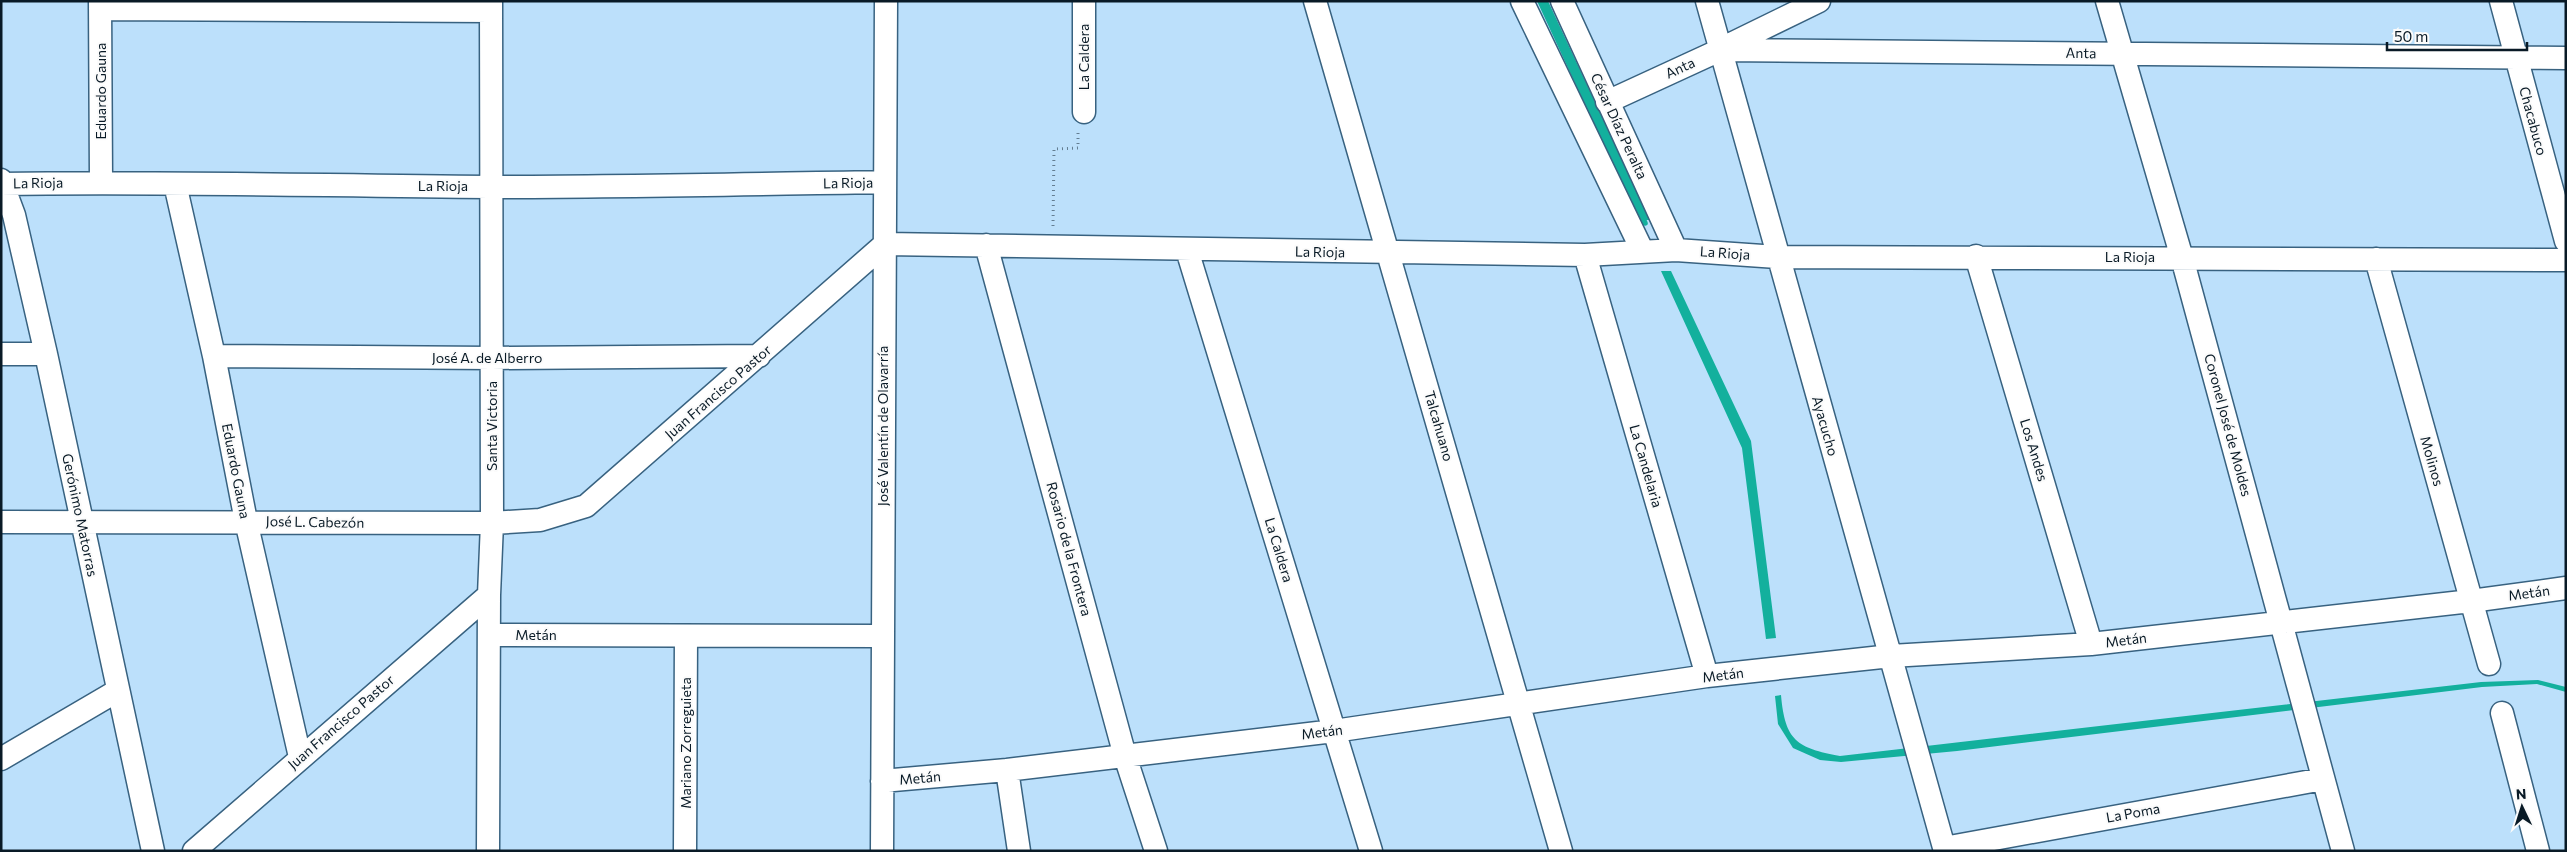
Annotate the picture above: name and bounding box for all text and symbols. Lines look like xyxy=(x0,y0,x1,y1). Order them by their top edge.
scale bar xyxy=(2387,20,2527,52)
street label: La Caldera xyxy=(1075,24,1092,90)
text: 50 m xyxy=(2394,27,2428,45)
street label: Eduardo Gauna xyxy=(92,43,109,139)
street label: Anta xyxy=(2065,44,2097,61)
street label: Anta xyxy=(1662,53,1697,82)
street label: César Díaz Peralta xyxy=(1587,70,1651,182)
street label: Chacabuco xyxy=(2516,85,2551,157)
street label: La Rioja xyxy=(13,174,63,191)
street label: La Rioja xyxy=(823,174,873,191)
street label: La Rioja xyxy=(418,177,468,194)
street label: La Rioja xyxy=(1699,242,1751,263)
street label: La Rioja xyxy=(1295,243,1345,260)
street label: La Rioja xyxy=(2105,248,2155,265)
street label: Juan Francisco Pastor xyxy=(661,341,775,442)
street label: José Valentín de Olavarría xyxy=(874,346,891,506)
street label: José A. de Alberro xyxy=(432,349,542,366)
street label: Coronel José de Moldes xyxy=(2201,352,2256,498)
street label: Santa Victoria xyxy=(483,381,500,471)
street label: Talcahuano xyxy=(1421,389,1458,463)
street label: Ayacucho xyxy=(1809,394,1842,458)
street label: Los Andes xyxy=(2017,416,2052,483)
street label: Eduardo Gauna xyxy=(219,422,254,520)
street label: La Candelaria xyxy=(1626,422,1666,509)
street label: Molinos xyxy=(2417,434,2448,488)
street label: Gerónimo Matorras xyxy=(59,452,102,578)
street label: Rosario de la Frontera xyxy=(1043,480,1096,618)
street label: José L. Cabezón xyxy=(266,512,364,531)
street label: La Caldera xyxy=(1262,515,1297,584)
street label: Metán xyxy=(2507,581,2551,604)
street label: Metán xyxy=(515,626,557,643)
street label: Metán xyxy=(2104,629,2148,650)
street label: Metán xyxy=(1701,664,1745,685)
street label: Juan Francisco Pastor xyxy=(284,671,398,772)
street label: Mariano Zorreguieta xyxy=(677,677,694,809)
street label: Metán xyxy=(1300,721,1344,742)
street label: Metán xyxy=(898,767,941,788)
north arrow xyxy=(2497,782,2547,832)
text: N xyxy=(2515,785,2527,802)
street label: La Poma xyxy=(2105,799,2161,826)

